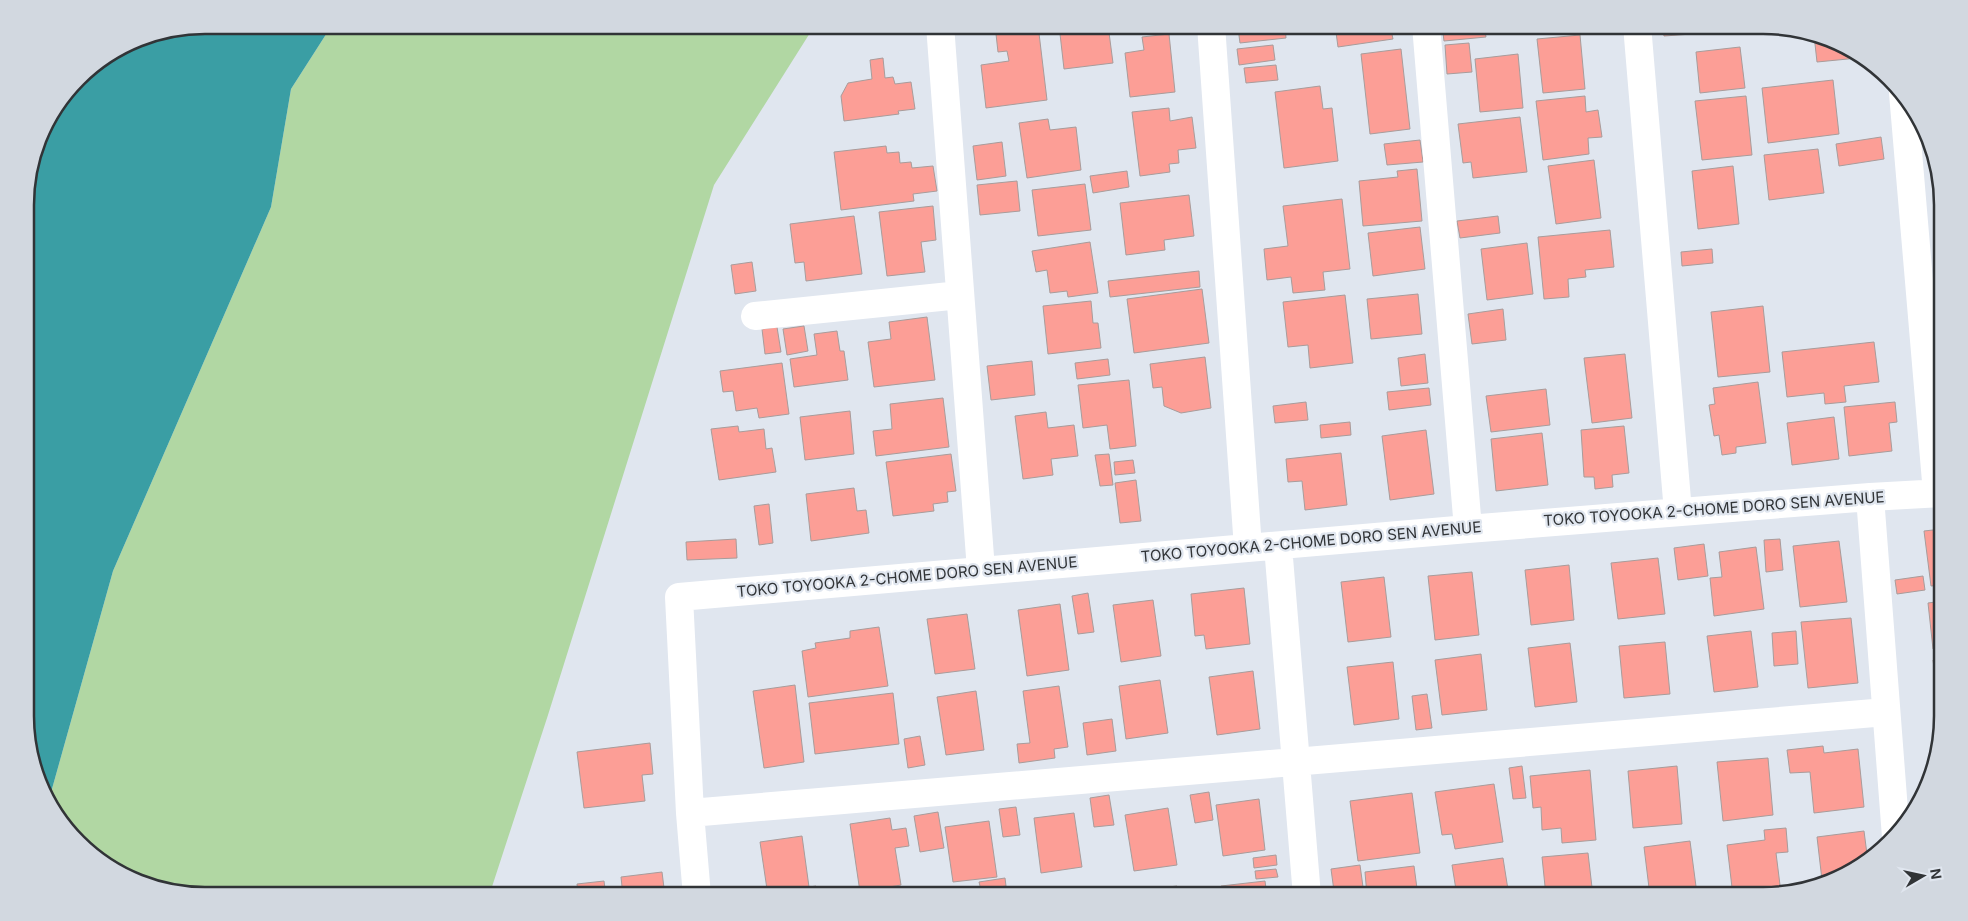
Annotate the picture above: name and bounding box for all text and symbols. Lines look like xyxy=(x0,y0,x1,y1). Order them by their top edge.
street label: TOKO TOYOOKA 2-CHOME DORO SEN AVENUE xyxy=(1543,487,1885,530)
street label: TOKO TOYOOKA 2-CHOME DORO SEN AVENUE xyxy=(1140,517,1482,566)
street label: TOKO TOYOOKA 2-CHOME DORO SEN AVENUE xyxy=(736,552,1078,601)
north arrow xyxy=(1898,851,1948,901)
text: N xyxy=(1927,867,1946,880)

